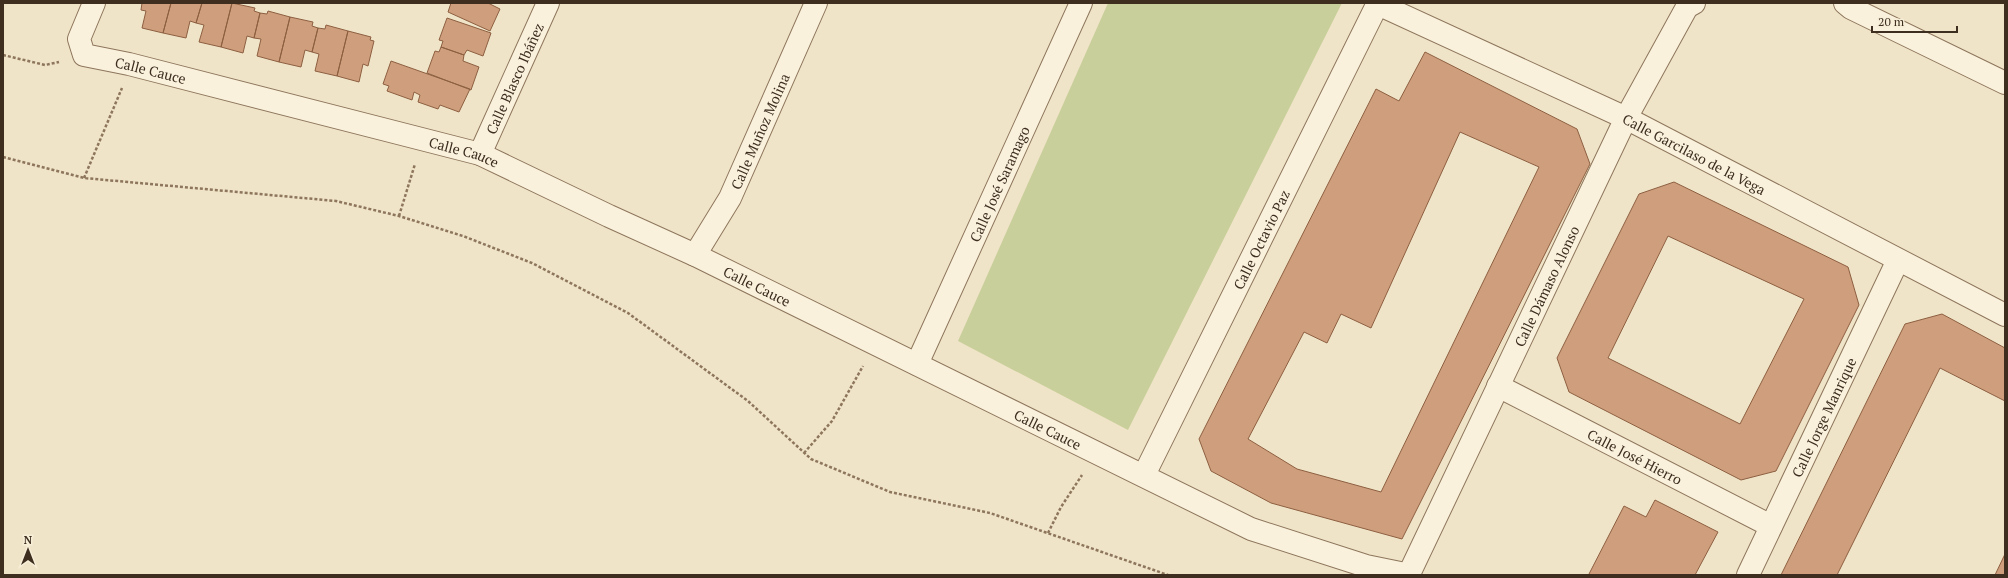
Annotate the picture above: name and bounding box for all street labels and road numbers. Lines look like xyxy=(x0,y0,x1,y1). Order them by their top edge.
street label: Calle Blasco Ibáñez xyxy=(481,20,547,137)
street label: Calle Cauce xyxy=(114,52,188,88)
street label: Calle Muñoz Molina xyxy=(726,70,793,192)
street label: Calle Garcilaso de la Vega xyxy=(1620,109,1769,199)
street label: Calle José Saramago xyxy=(964,122,1034,245)
street label: Calle Cauce xyxy=(427,132,502,171)
street label: Calle Octavio Paz xyxy=(1228,186,1294,292)
street label: Calle Dámaso Alonso xyxy=(1509,222,1583,350)
street label: Calle Cauce xyxy=(721,261,794,310)
street label: Calle Jorge Manrique xyxy=(1787,354,1860,480)
street label: Calle Cauce xyxy=(1011,404,1085,453)
street label: Calle José Hierro xyxy=(1584,424,1686,489)

